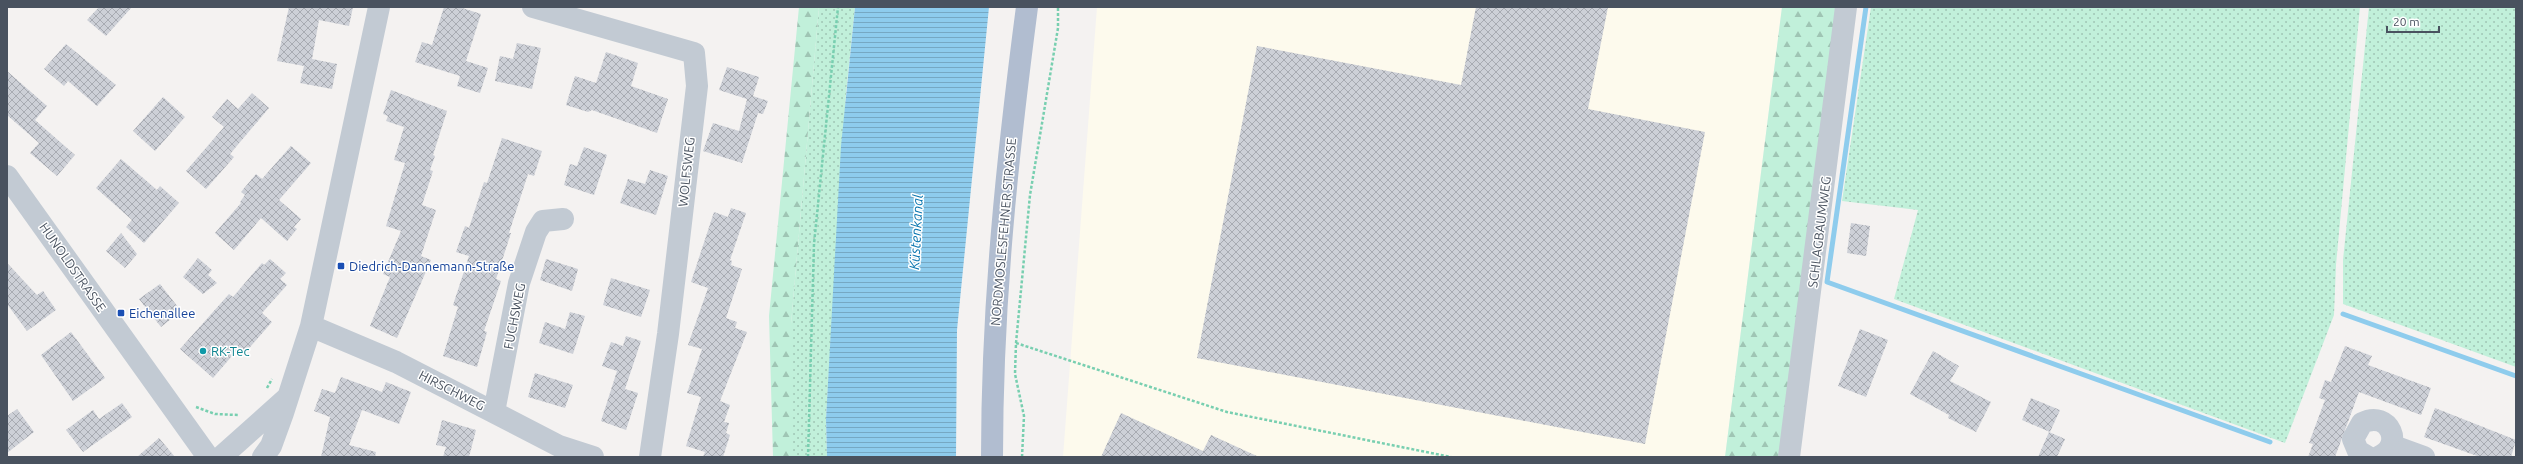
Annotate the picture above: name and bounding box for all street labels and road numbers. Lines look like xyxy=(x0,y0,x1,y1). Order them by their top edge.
street label: WOLFSWEG xyxy=(675,136,697,208)
street label: NORDMOSLESFEHNER STRASSE xyxy=(988,137,1018,327)
street label: SCHLAGBAUMWEG xyxy=(1805,175,1833,289)
street label: HUNOLDSTRASSE xyxy=(37,220,109,314)
street label: FUCHSWEG xyxy=(501,282,527,350)
street label: HIRSCHWEG xyxy=(417,367,487,413)

